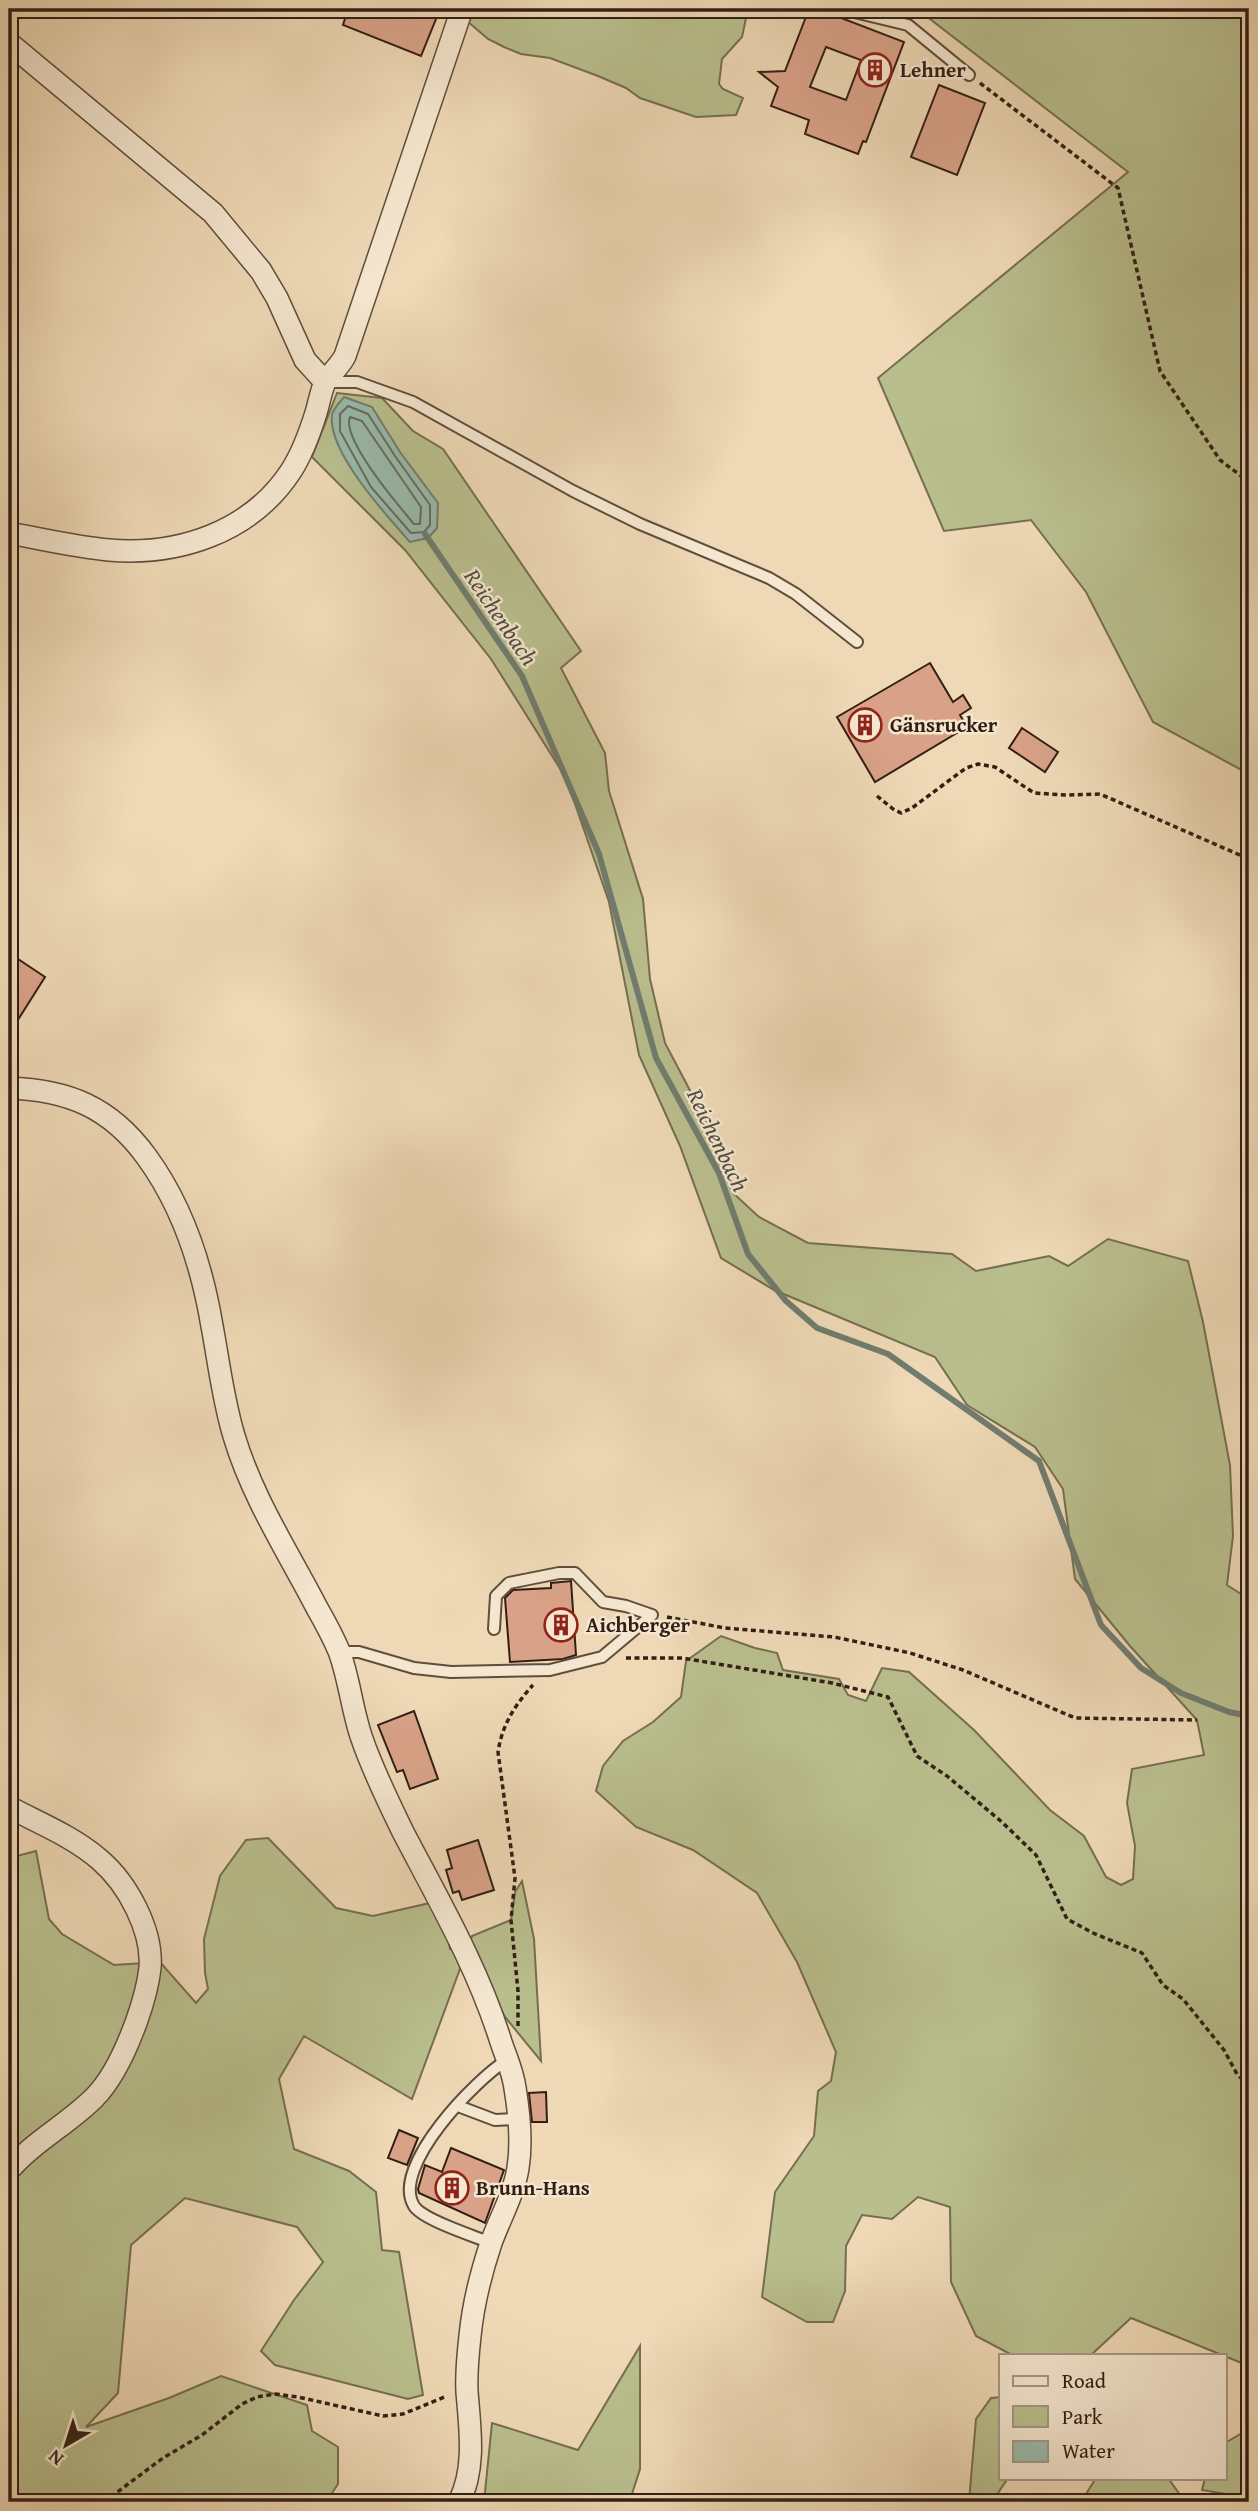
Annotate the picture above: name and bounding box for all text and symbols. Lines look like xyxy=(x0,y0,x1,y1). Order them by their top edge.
building icon: Lehner xyxy=(856,51,894,89)
place label: Lehner xyxy=(900,54,966,85)
water label: Reichenbach xyxy=(456,561,546,672)
building icon: Gänsrucker xyxy=(846,706,884,744)
place label: Gänsrucker xyxy=(890,709,998,740)
water label: Reichenbach xyxy=(679,1082,758,1197)
building icon: Aichberger xyxy=(542,1606,580,1644)
place label: Aichberger xyxy=(586,1609,691,1640)
building icon: Brunn-Hans xyxy=(433,2169,471,2207)
place label: Brunn-Hans xyxy=(476,2172,590,2203)
legend xyxy=(999,2354,1226,2480)
text: Road xyxy=(1062,2365,1107,2396)
text: Park xyxy=(1062,2401,1103,2432)
north arrow xyxy=(32,2410,102,2480)
text: Water xyxy=(1062,2435,1115,2466)
text: N xyxy=(41,2443,69,2473)

